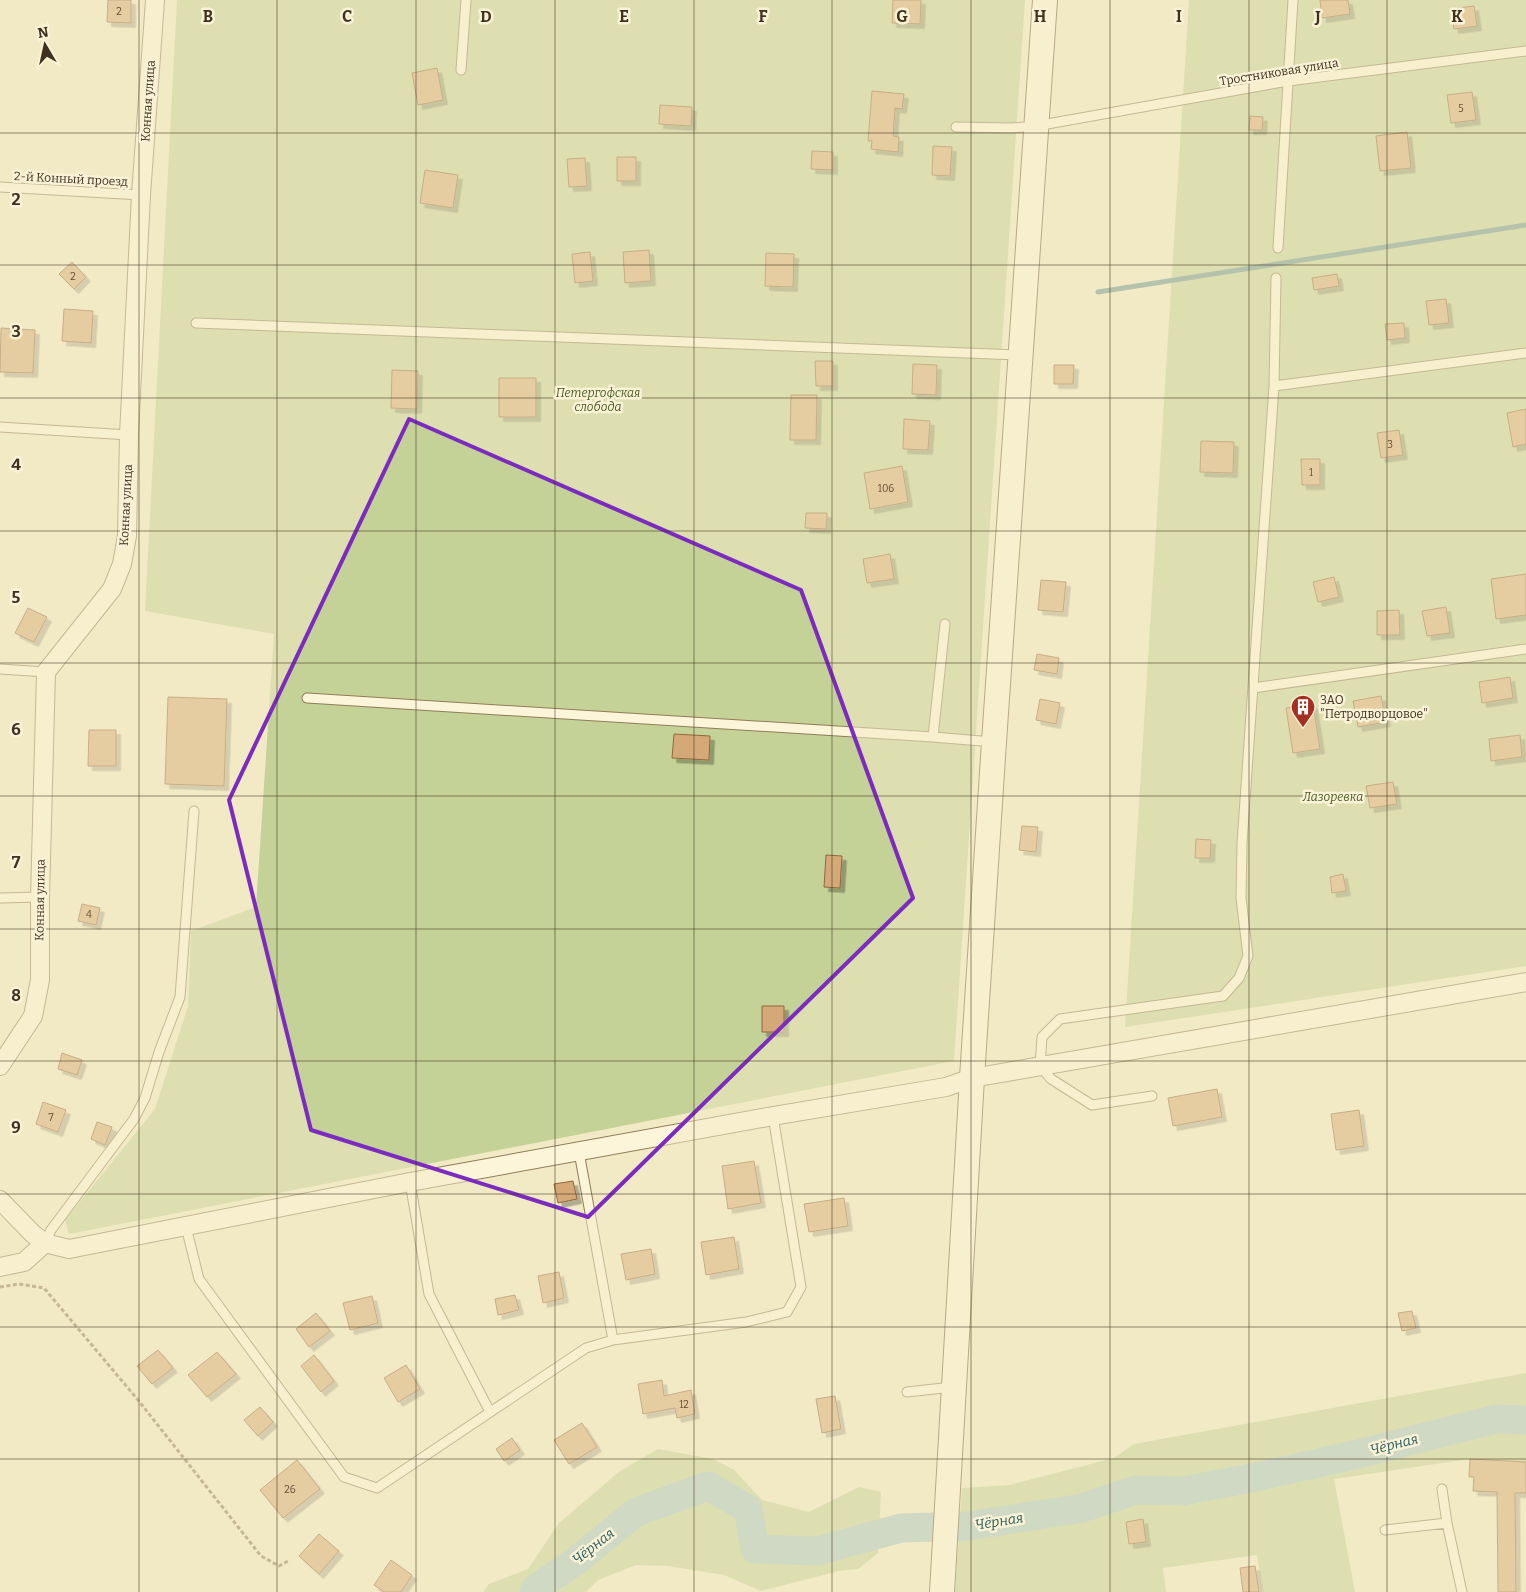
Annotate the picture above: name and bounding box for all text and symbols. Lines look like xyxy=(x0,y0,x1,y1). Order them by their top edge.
house number: 2 xyxy=(116,6,122,18)
text: B xyxy=(203,7,213,26)
text: C xyxy=(342,7,352,26)
text: D xyxy=(480,7,492,26)
text: E xyxy=(619,7,629,26)
text: F xyxy=(759,7,768,26)
text: G xyxy=(896,7,908,26)
text: H xyxy=(1034,7,1047,26)
text: I xyxy=(1176,7,1182,26)
text: J xyxy=(1314,7,1321,26)
text: K xyxy=(1451,7,1463,26)
north arrow xyxy=(20,20,70,70)
text: N xyxy=(36,23,50,42)
street label: Тростниковая улица xyxy=(1219,56,1340,88)
street label: Конная улица xyxy=(138,59,158,142)
house number: 5 xyxy=(1458,103,1464,115)
street label: 2-й Конный проезд xyxy=(14,169,128,189)
text: 2 xyxy=(11,190,21,209)
house number: 2 xyxy=(70,271,76,283)
text: 3 xyxy=(11,322,21,341)
park label: Петергофская слобода xyxy=(556,386,640,414)
house number: 3 xyxy=(1387,439,1393,451)
text: 4 xyxy=(11,455,21,474)
street label: Конная улица xyxy=(117,463,135,546)
house number: 1 xyxy=(1309,467,1313,479)
house number: 106 xyxy=(878,483,894,495)
text: 5 xyxy=(12,588,21,607)
place label: ЗАО "Петродворцовое" xyxy=(1320,693,1428,721)
building icon: ЗАО "Петродворцовое" xyxy=(1290,694,1316,728)
text: 6 xyxy=(11,720,21,739)
park label: Лазоревка xyxy=(1302,790,1363,804)
text: 7 xyxy=(12,853,21,872)
street label: Конная улица xyxy=(32,859,48,941)
house number: 4 xyxy=(86,909,92,921)
text: 8 xyxy=(11,986,21,1005)
house number: 7 xyxy=(48,1112,54,1124)
text: 9 xyxy=(11,1118,21,1137)
house number: 12 xyxy=(679,1399,689,1411)
water label: Чёрная xyxy=(1368,1430,1420,1459)
house number: 26 xyxy=(284,1484,296,1496)
water label: Чёрная xyxy=(974,1509,1024,1534)
water label: Чёрная xyxy=(569,1525,618,1568)

